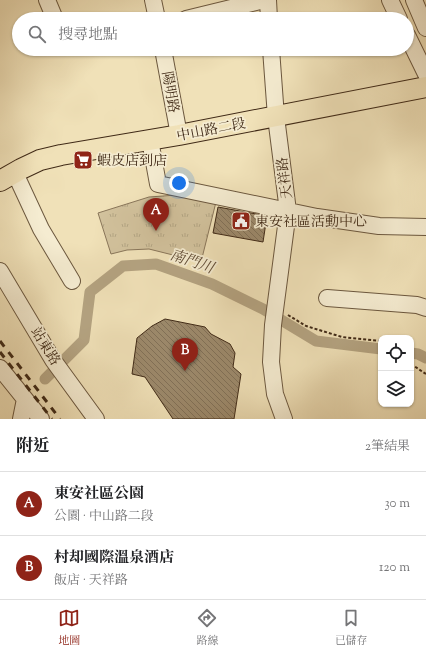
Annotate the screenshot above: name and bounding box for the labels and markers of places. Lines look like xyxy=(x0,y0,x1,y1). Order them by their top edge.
supermarket icon: 蝦皮店到店 xyxy=(72,149,94,171)
place label: 蝦皮店到店 xyxy=(97,152,167,172)
pin: A xyxy=(143,198,169,231)
public building icon: 東安社區活動中心 xyxy=(230,210,252,232)
place label: 東安社區活動中心 xyxy=(255,213,367,233)
pin: B xyxy=(172,338,198,371)

